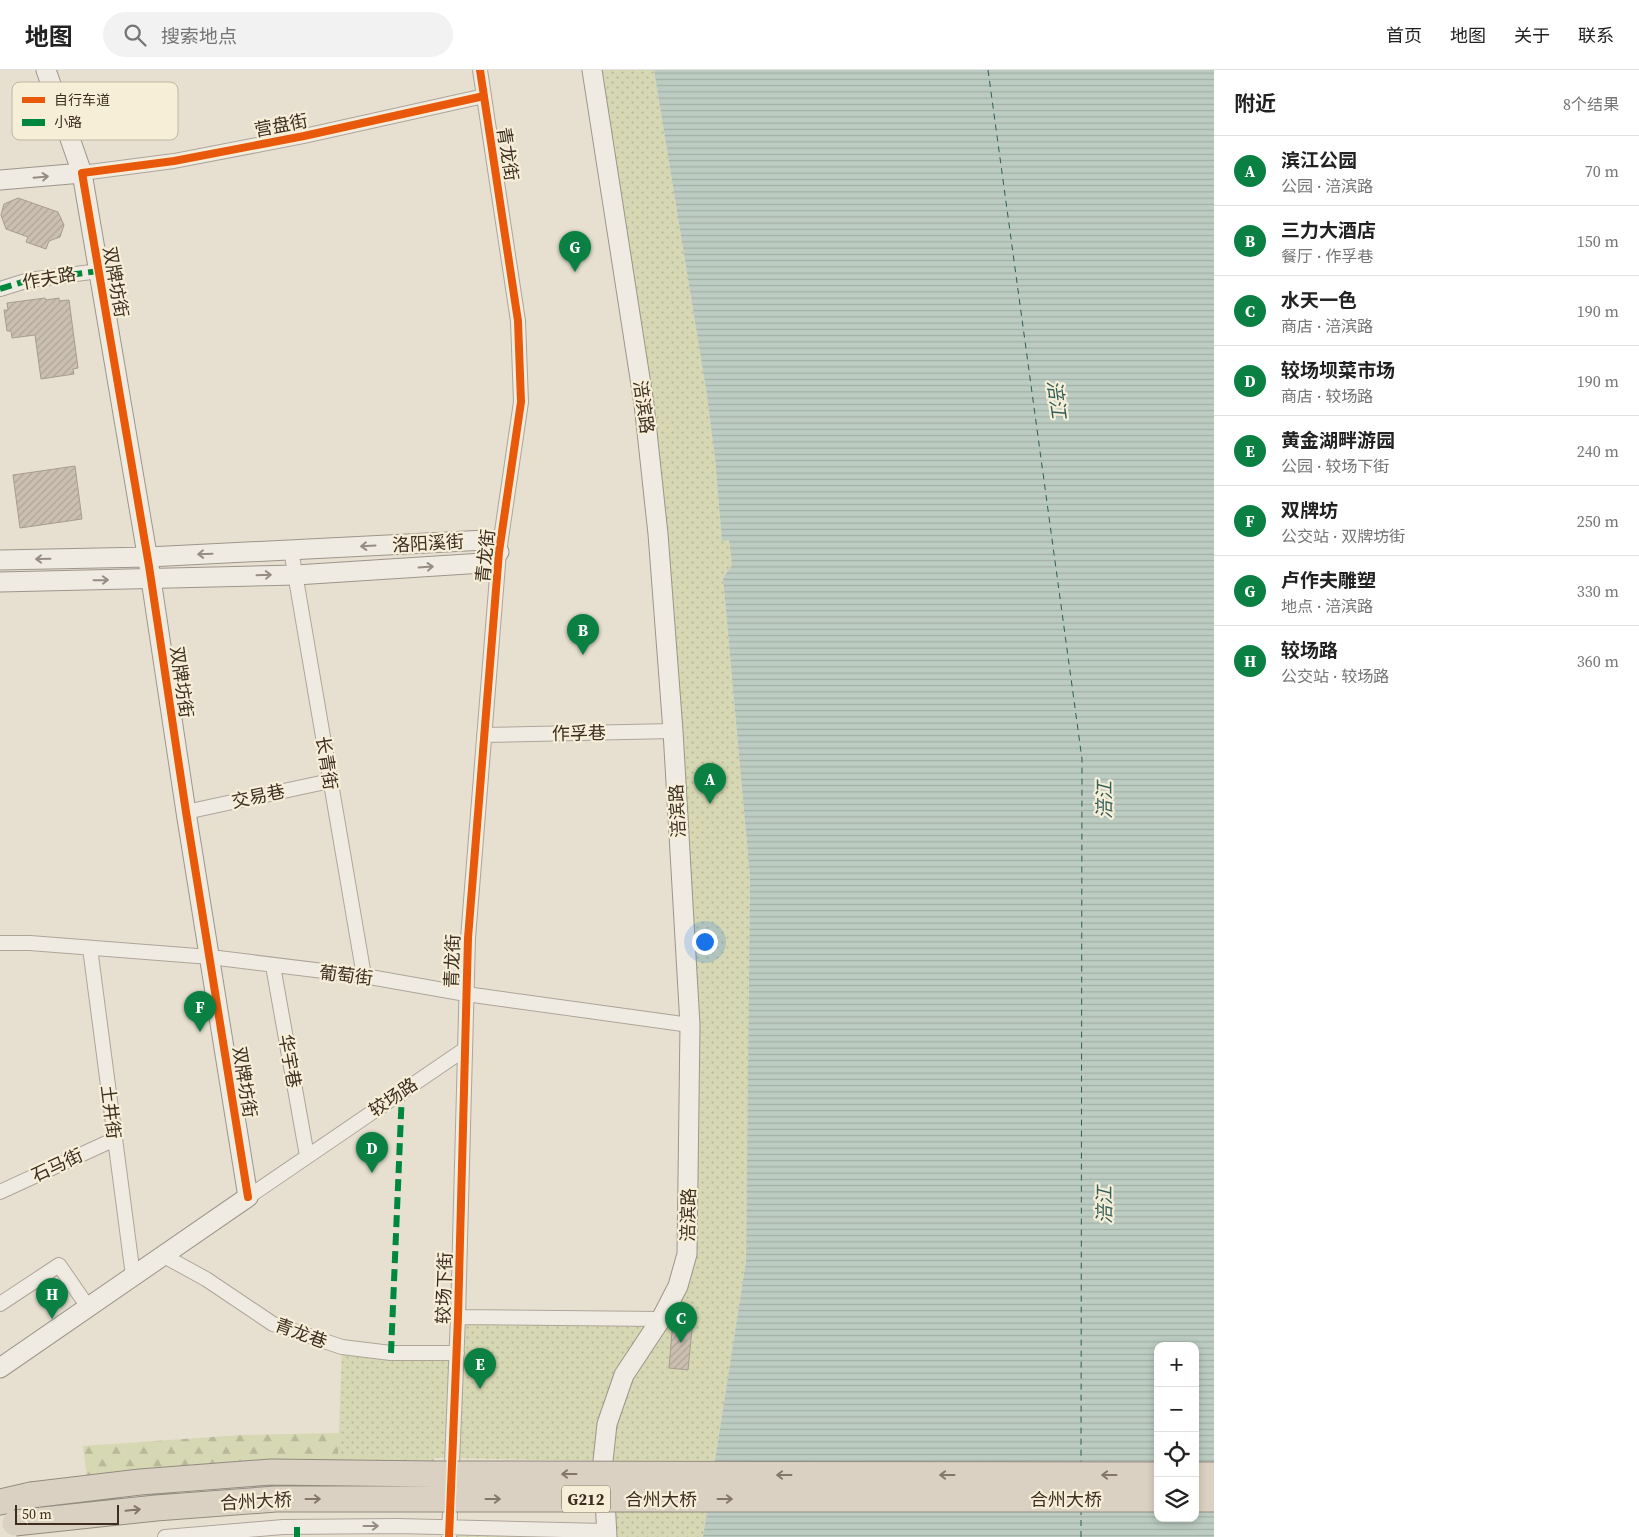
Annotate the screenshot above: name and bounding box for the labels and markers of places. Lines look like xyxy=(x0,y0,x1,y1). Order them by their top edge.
pin: G xyxy=(559,231,591,272)
pin: B xyxy=(567,614,599,655)
pin: A xyxy=(694,763,726,804)
pin: F xyxy=(184,991,216,1032)
pin: D xyxy=(356,1132,388,1173)
pin: H xyxy=(36,1278,68,1319)
pin: C xyxy=(665,1302,697,1343)
pin: E xyxy=(464,1348,496,1389)

